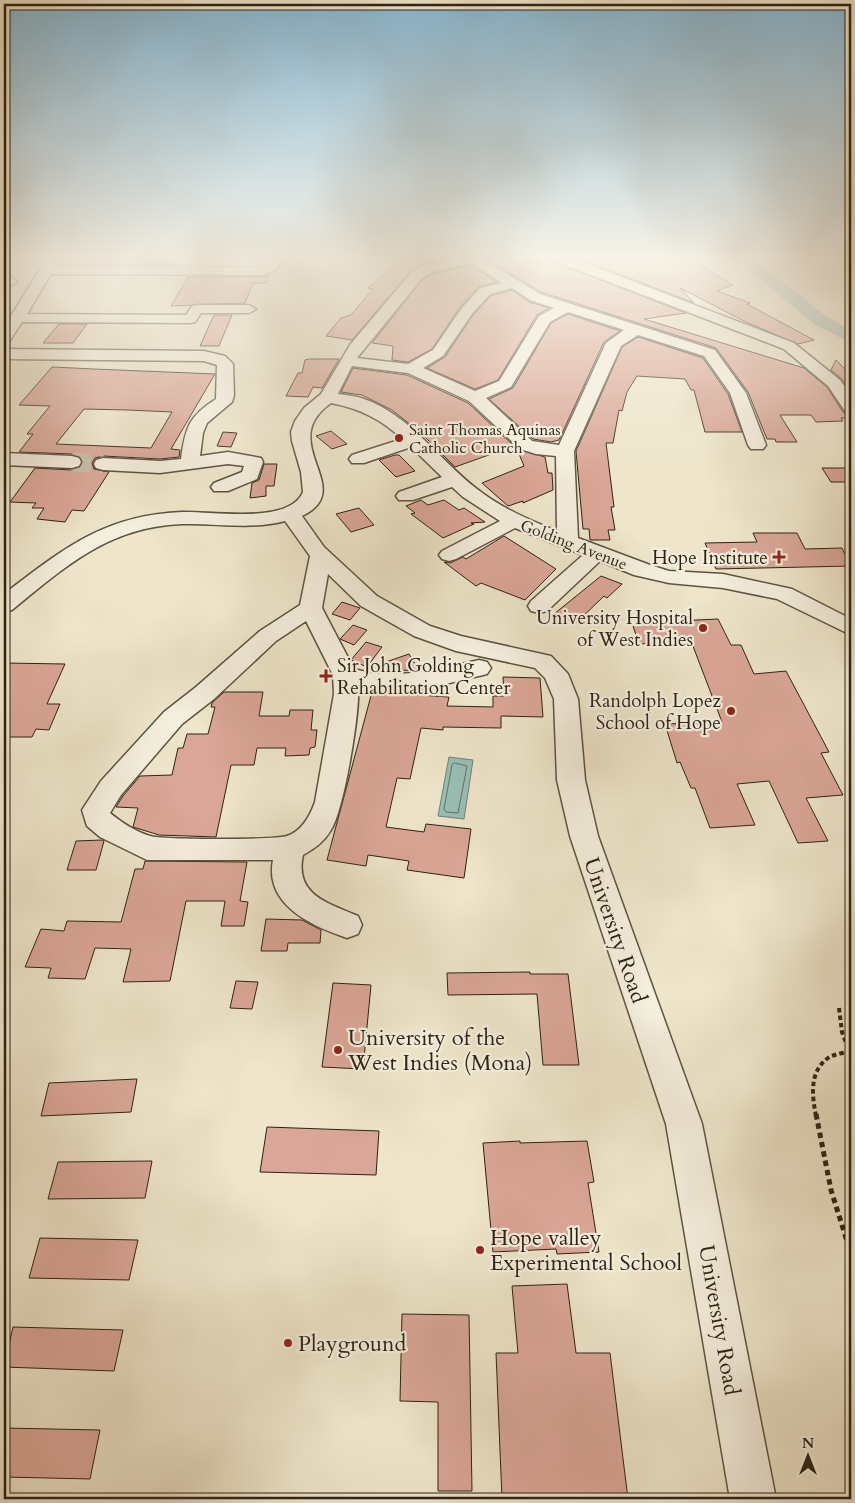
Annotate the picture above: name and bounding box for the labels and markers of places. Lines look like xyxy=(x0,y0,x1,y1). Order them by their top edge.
place label: Saint Thomas Aquinas Catholic Church xyxy=(409,419,561,459)
marker: Saint Thomas Aquinas Catholic Church xyxy=(393,432,405,444)
place label: Hope Institute xyxy=(652,545,768,571)
marker: Hope Institute xyxy=(772,550,786,564)
place label: University Hospital of West Indies xyxy=(536,605,693,653)
marker: University Hospital of West Indies xyxy=(697,622,709,634)
place label: Sir John Golding Rehabilitation Center xyxy=(337,653,510,701)
marker: Sir John Golding Rehabilitation Center xyxy=(319,669,333,683)
place label: Randolph Lopez School of Hope xyxy=(589,688,722,736)
marker: Randolph Lopez School of Hope xyxy=(725,705,737,717)
place label: University of the West Indies (Mona) xyxy=(347,1023,532,1078)
marker: University of the West Indies (Mona) xyxy=(332,1044,344,1056)
place label: Hope valley Experimental School xyxy=(490,1223,682,1278)
marker: Hope valley Experimental School xyxy=(474,1244,486,1256)
place label: Playground xyxy=(298,1329,407,1359)
marker: Playground xyxy=(282,1337,294,1349)

